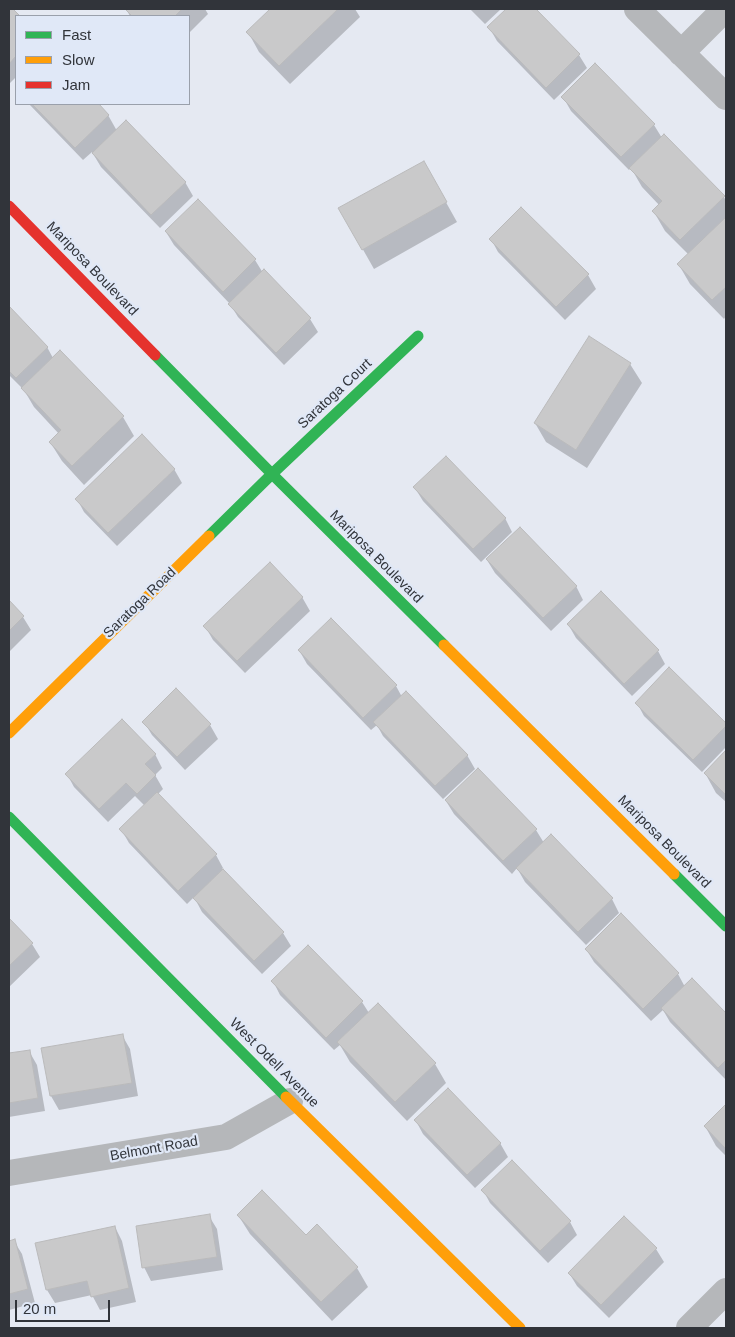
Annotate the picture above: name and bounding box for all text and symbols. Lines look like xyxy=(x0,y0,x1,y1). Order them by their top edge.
legend xyxy=(15,15,190,105)
text: Fast xyxy=(62,26,91,43)
text: Slow xyxy=(62,51,95,68)
text: Jam xyxy=(62,76,90,93)
street label: Mariposa Boulevard xyxy=(43,218,141,320)
street label: Saratoga Court xyxy=(295,355,375,433)
street label: Mariposa Boulevard xyxy=(326,507,426,607)
street label: Saratoga Road xyxy=(100,564,180,642)
street label: Mariposa Boulevard xyxy=(614,792,714,892)
street label: West Odell Avenue xyxy=(226,1015,322,1111)
street label: Belmont Road xyxy=(109,1133,199,1165)
scale bar xyxy=(18,1290,112,1322)
text: 20 m xyxy=(23,1300,56,1317)

